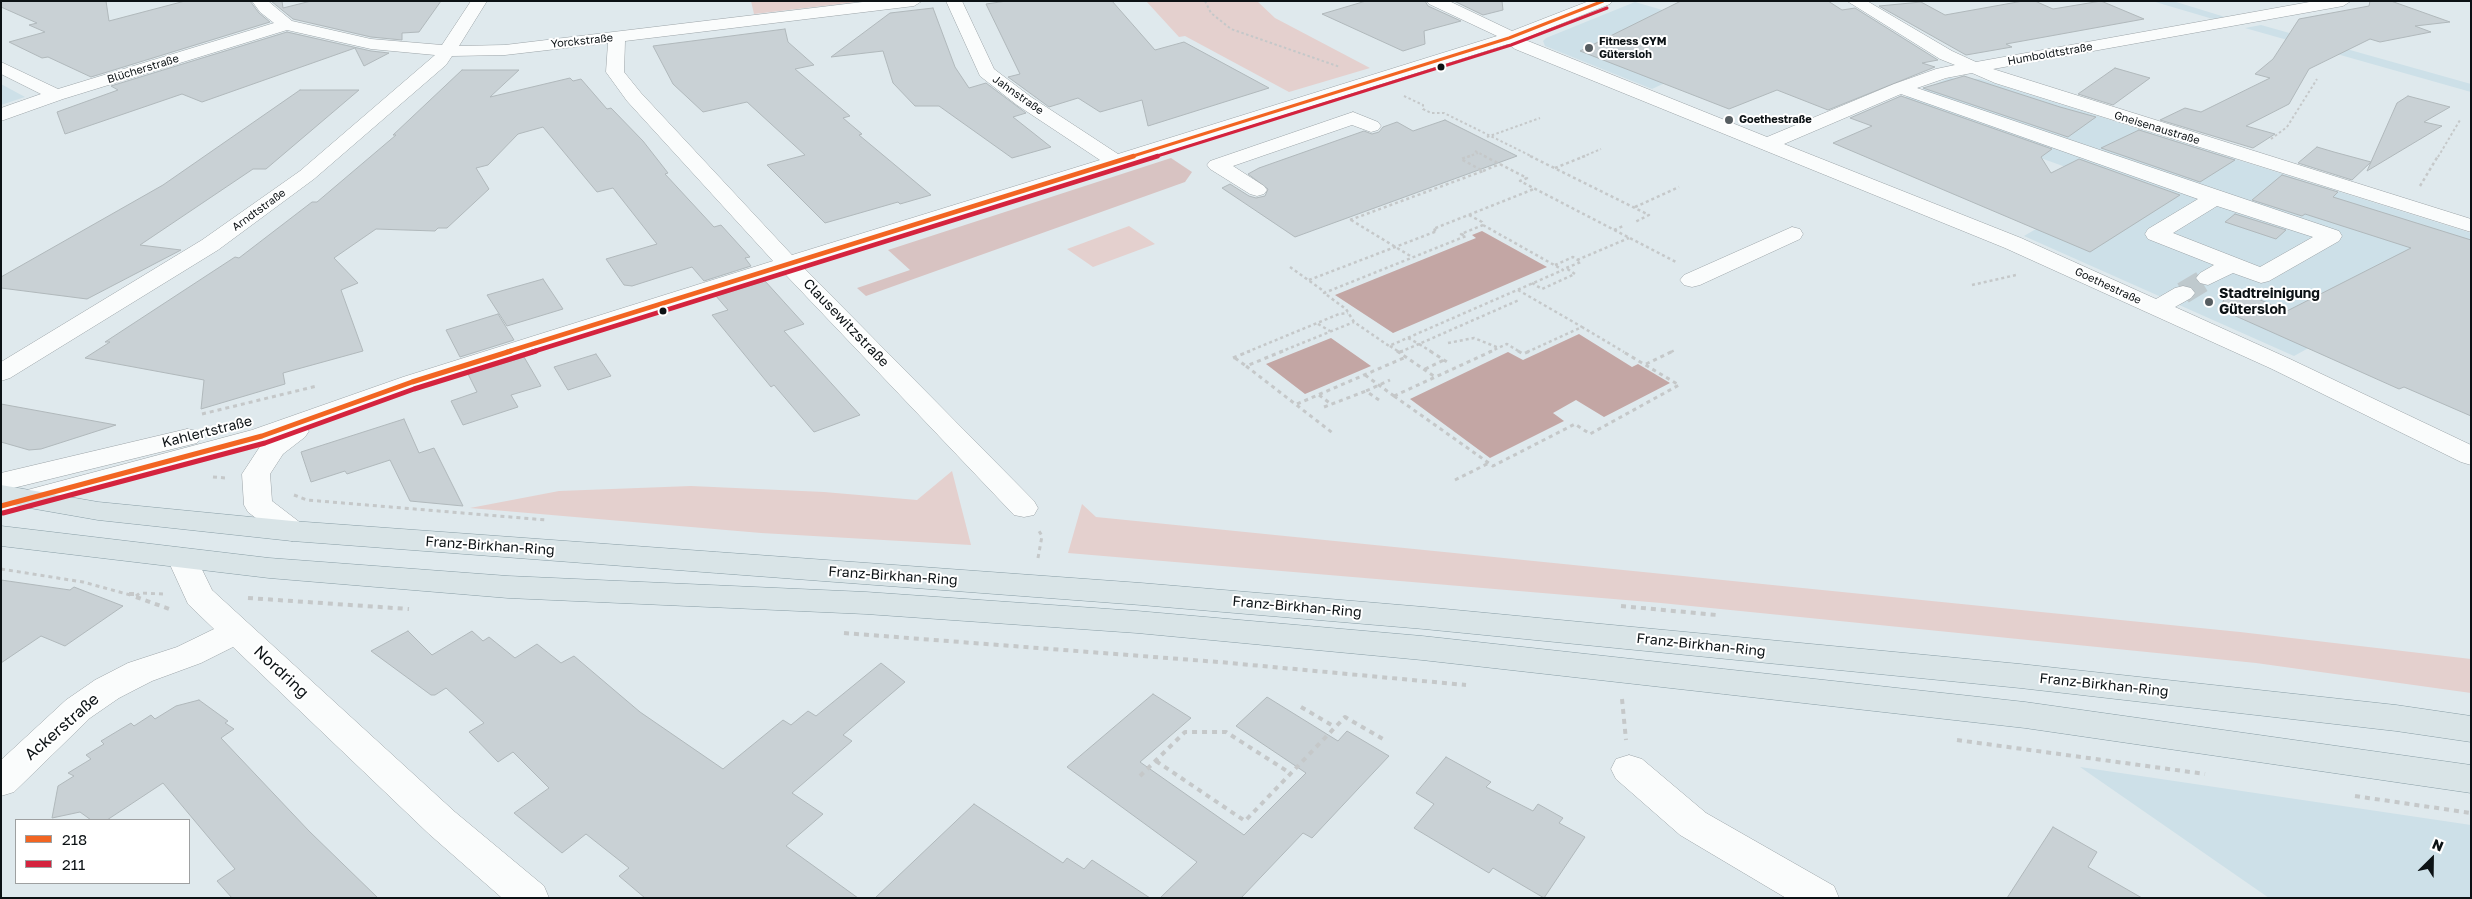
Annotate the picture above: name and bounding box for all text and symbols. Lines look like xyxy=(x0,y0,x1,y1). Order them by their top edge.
street label: Yorckstraße xyxy=(550,31,614,51)
place label: Fitness GYM Gütersloh xyxy=(1599,35,1667,61)
street label: Humboldtstraße xyxy=(2006,40,2094,68)
marker: Fitness GYM Gütersloh xyxy=(1583,42,1595,54)
street label: Blücherstraße xyxy=(106,52,180,86)
unlabelled marker xyxy=(1436,62,1446,72)
street label: Jahnstraße xyxy=(990,73,1046,117)
street label: Gneisenaustraße xyxy=(2112,109,2202,147)
place label: Goethestraße xyxy=(1739,113,1812,127)
marker: Goethestraße xyxy=(1723,114,1735,126)
street label: Arndtstraße xyxy=(230,186,288,234)
street label: Goethestraße xyxy=(2073,265,2143,307)
street label: Clausewitzstraße xyxy=(800,275,892,371)
place label: Stadtreinigung Gütersloh xyxy=(2219,286,2320,318)
marker: Stadtreinigung Gütersloh xyxy=(2203,296,2215,308)
unlabelled marker xyxy=(658,306,668,316)
street label: Kahlertstraße xyxy=(160,413,254,451)
street label: Franz-Birkhan-Ring xyxy=(425,533,555,559)
street label: Franz-Birkhan-Ring xyxy=(828,563,958,589)
street label: Franz-Birkhan-Ring xyxy=(1232,593,1362,621)
street label: Franz-Birkhan-Ring xyxy=(1636,630,1766,660)
street label: Nordring xyxy=(250,642,312,702)
street label: Franz-Birkhan-Ring xyxy=(2039,670,2169,700)
street label: Ackerstraße xyxy=(21,690,103,764)
legend xyxy=(15,819,190,884)
text: 218 xyxy=(62,830,87,848)
north arrow xyxy=(2407,834,2457,884)
text: N xyxy=(2430,835,2446,855)
text: 211 xyxy=(62,855,85,873)

